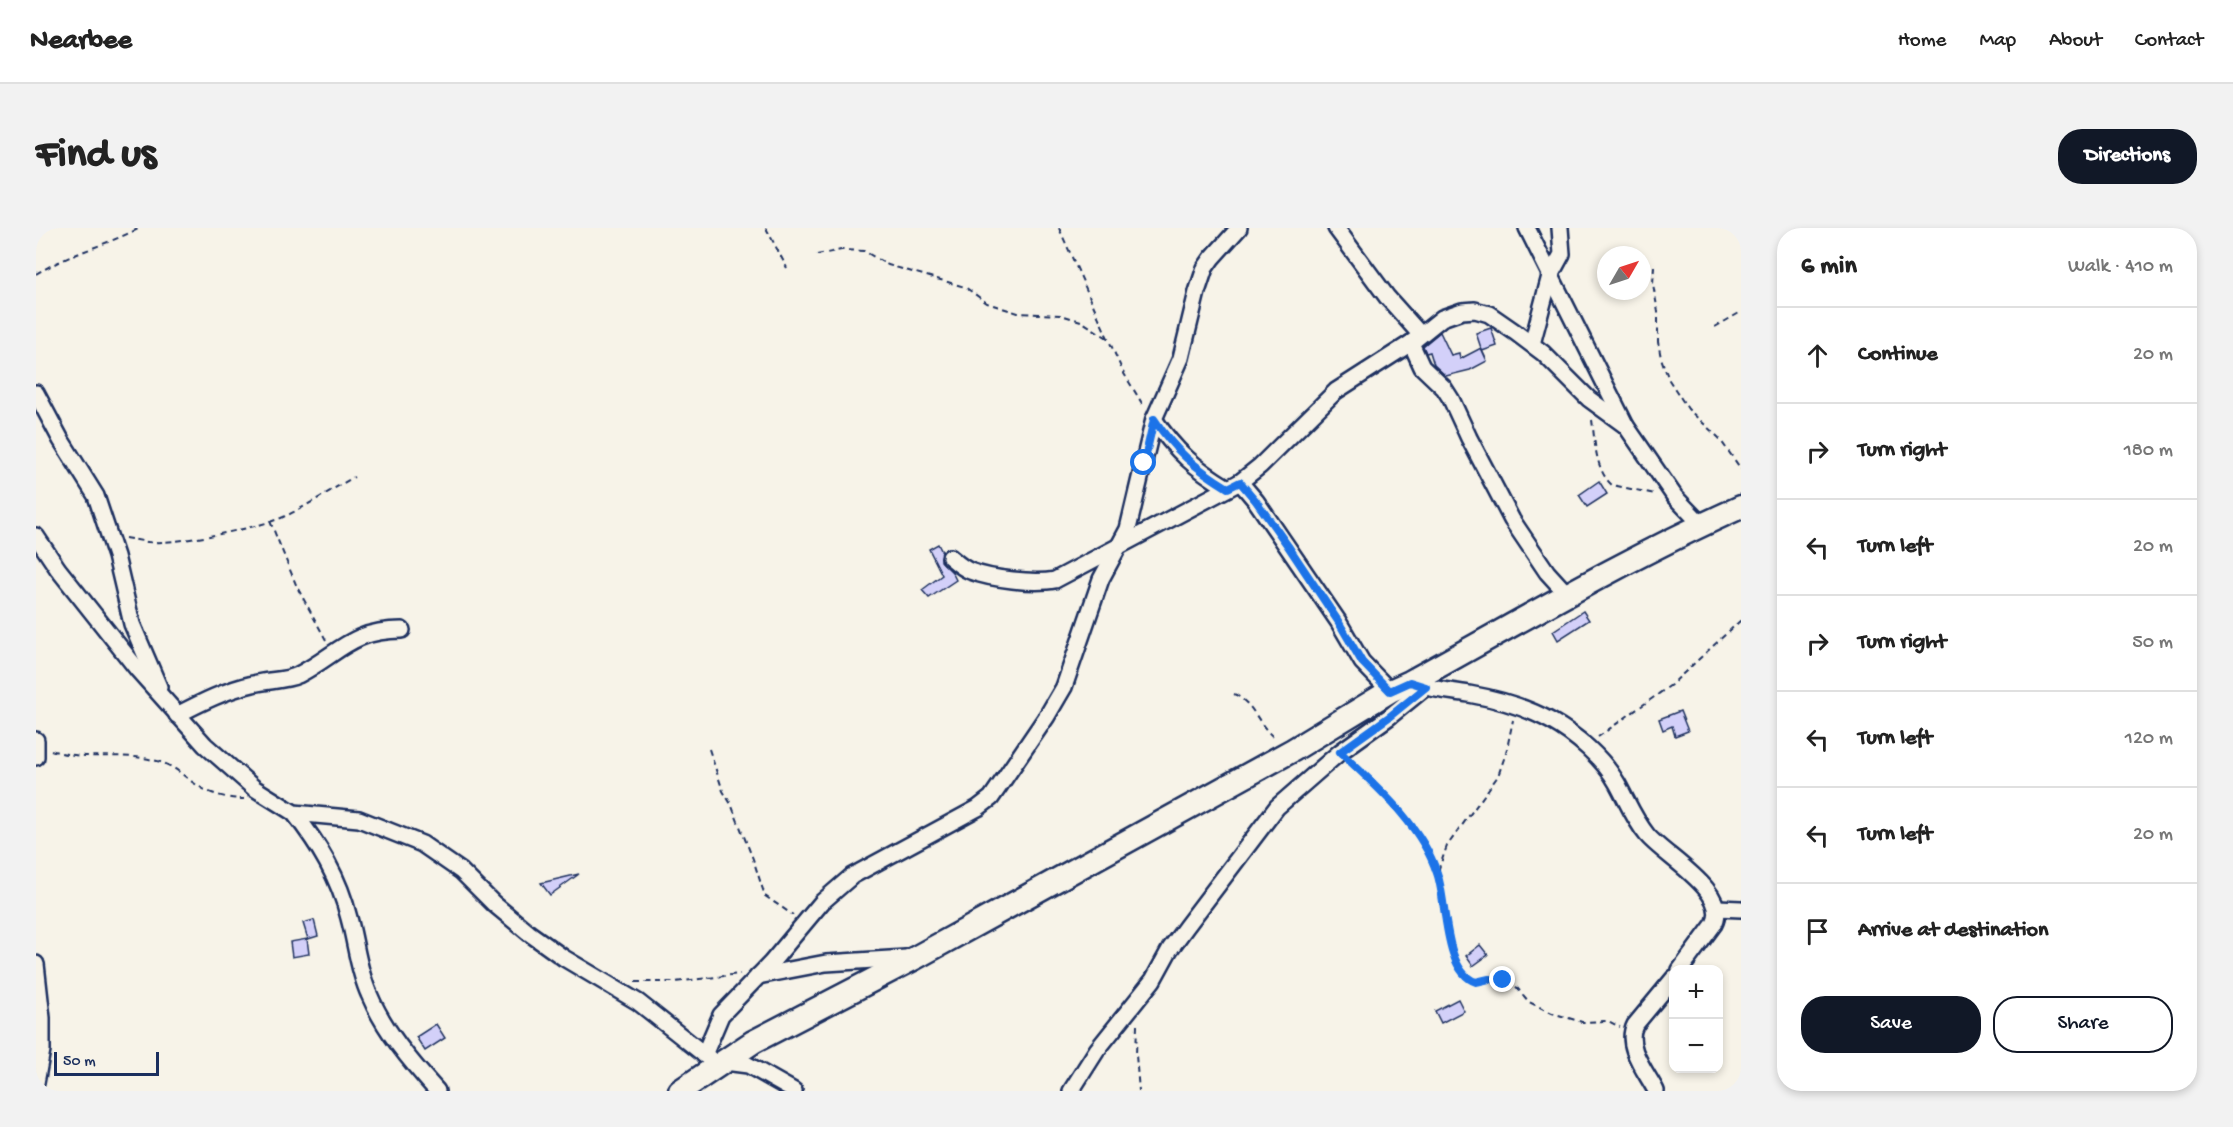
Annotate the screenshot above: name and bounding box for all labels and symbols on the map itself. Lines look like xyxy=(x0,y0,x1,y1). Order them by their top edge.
north arrow xyxy=(1597,246,1651,300)
route start xyxy=(1130,449,1156,475)
route end xyxy=(1489,966,1515,992)
scale bar xyxy=(54,1049,159,1076)

